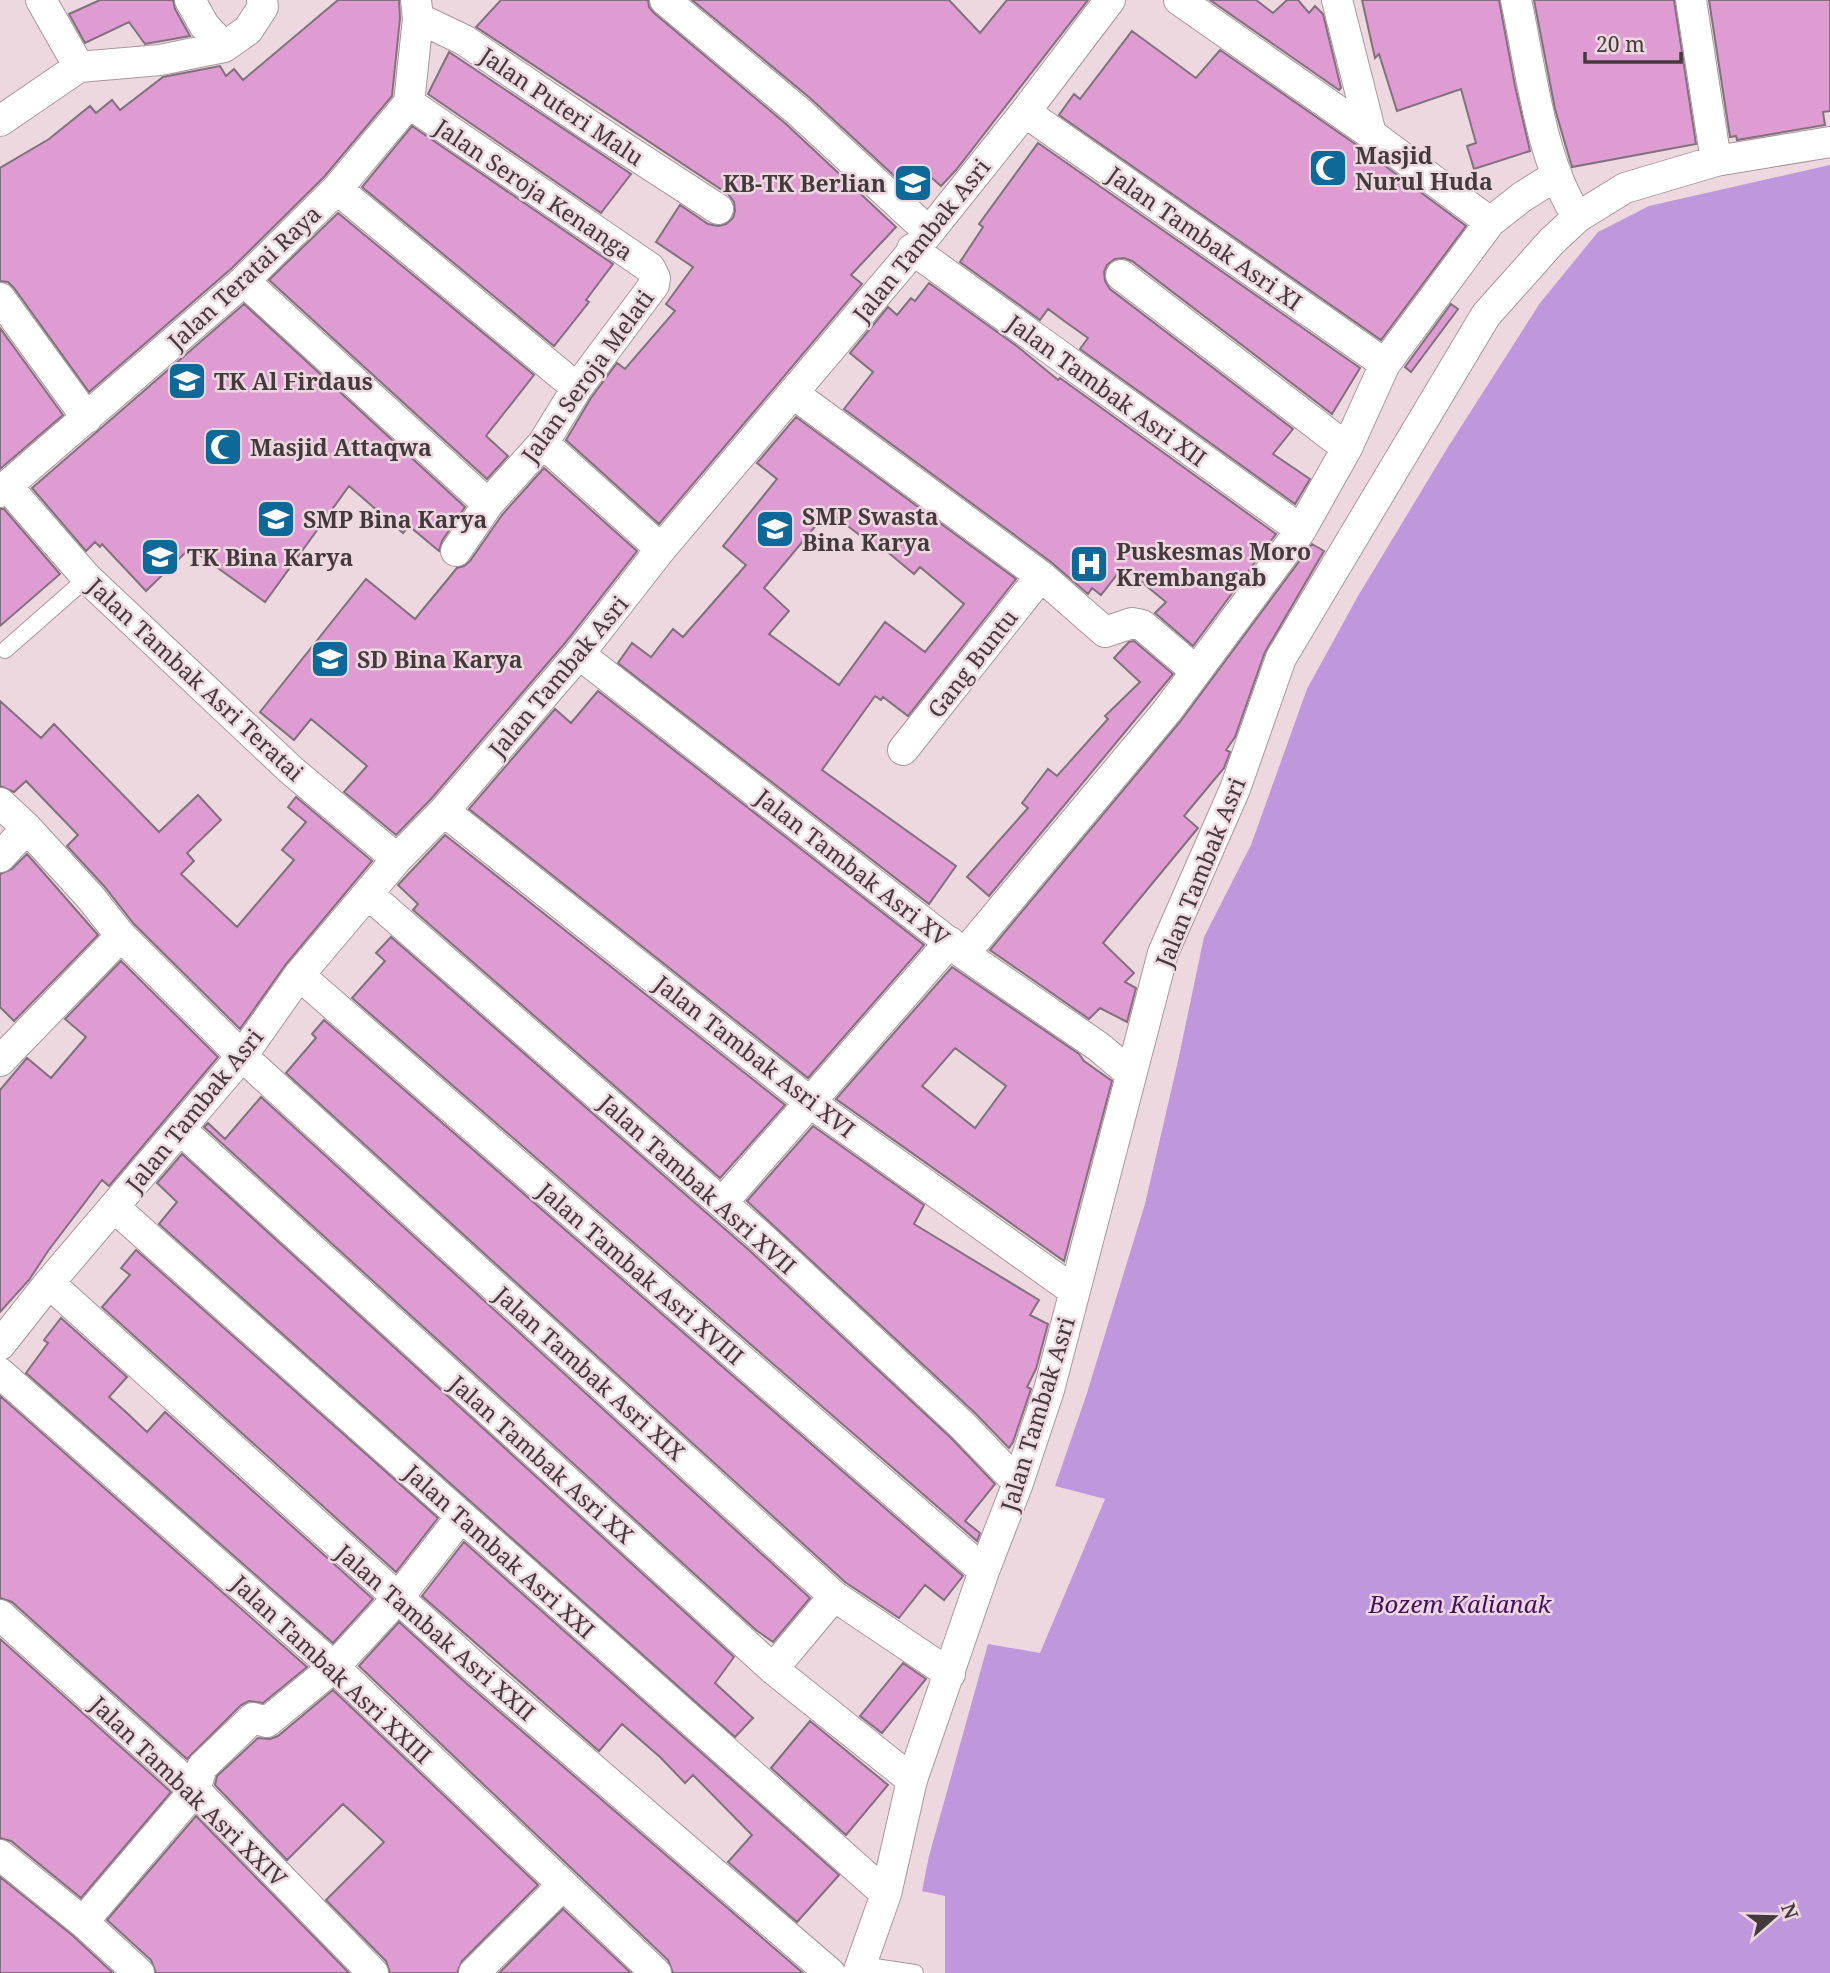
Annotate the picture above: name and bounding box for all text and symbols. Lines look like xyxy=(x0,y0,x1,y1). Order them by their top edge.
scale bar xyxy=(1585,21,1681,65)
text: 20 m xyxy=(1596,30,1645,58)
street label: Jalan Puteri Malu xyxy=(473,39,651,173)
street label: Jalan Seroja Kenanga xyxy=(428,110,639,267)
place label: Masjid Nurul Huda xyxy=(1355,139,1493,197)
mosque icon: Masjid Nurul Huda xyxy=(1307,147,1349,189)
street label: Jalan Tambak Asri xyxy=(845,151,997,329)
street label: Jalan Tambak Asri XI xyxy=(1100,158,1309,317)
school or university icon: KB-TK Berlian xyxy=(892,162,934,204)
place label: KB-TK Berlian xyxy=(723,167,886,199)
street label: Jalan Teratai Raya xyxy=(160,198,328,357)
street label: Jalan Seroja Melati xyxy=(513,283,661,470)
street label: Jalan Tambak Asri XII xyxy=(1000,306,1213,473)
school or university icon: TK Al Firdaus xyxy=(166,360,208,402)
place label: TK Al Firdaus xyxy=(214,365,373,397)
mosque icon: Masjid Attaqwa xyxy=(202,426,244,468)
place label: Masjid Attaqwa xyxy=(250,431,432,463)
school or university icon: SMP Bina Karya xyxy=(255,498,297,540)
place label: SMP Swasta Bina Karya xyxy=(802,500,939,558)
place label: SMP Bina Karya xyxy=(303,503,488,535)
school or university icon: SMP Swasta Bina Karya xyxy=(754,508,796,550)
place label: Puskesmas Moro Krembangab xyxy=(1116,535,1311,593)
school or university icon: TK Bina Karya xyxy=(139,536,181,578)
place label: TK Bina Karya xyxy=(187,541,354,573)
hospital icon: Puskesmas Moro Krembangab xyxy=(1068,543,1110,585)
street label: Jalan Tambak Asri Teratai xyxy=(80,570,311,788)
street label: Jalan Tambak Asri xyxy=(480,588,635,764)
street label: Gang Buntu xyxy=(919,602,1025,724)
school or university icon: SD Bina Karya xyxy=(309,638,351,680)
place label: SD Bina Karya xyxy=(357,643,523,675)
street label: Jalan Tambak Asri xyxy=(1147,772,1253,972)
street label: Jalan Tambak Asri XV xyxy=(749,780,957,953)
street label: Jalan Tambak Asri XVI xyxy=(647,967,862,1145)
street label: Jalan Tambak Asri xyxy=(118,1021,270,1199)
street label: Jalan Tambak Asri XVII xyxy=(592,1086,803,1281)
street label: Jalan Tambak Asri XVIII xyxy=(530,1174,751,1371)
street label: Jalan Tambak Asri XIX xyxy=(487,1278,692,1467)
street label: Jalan Tambak Asri xyxy=(992,1312,1082,1516)
street label: Jalan Tambak Asri XX xyxy=(442,1367,641,1550)
street label: Jalan Tambak Asri XXI xyxy=(397,1456,602,1645)
street label: Jalan Tambak Asri XXII xyxy=(329,1536,543,1728)
street label: Jalan Tambak Asri XXIII xyxy=(224,1567,439,1770)
water label: Bozem Kalianak xyxy=(1368,1587,1553,1620)
street label: Jalan Tambak Asri XXIV xyxy=(83,1688,295,1894)
north arrow xyxy=(1739,1882,1809,1952)
text: N xyxy=(1775,1900,1805,1923)

